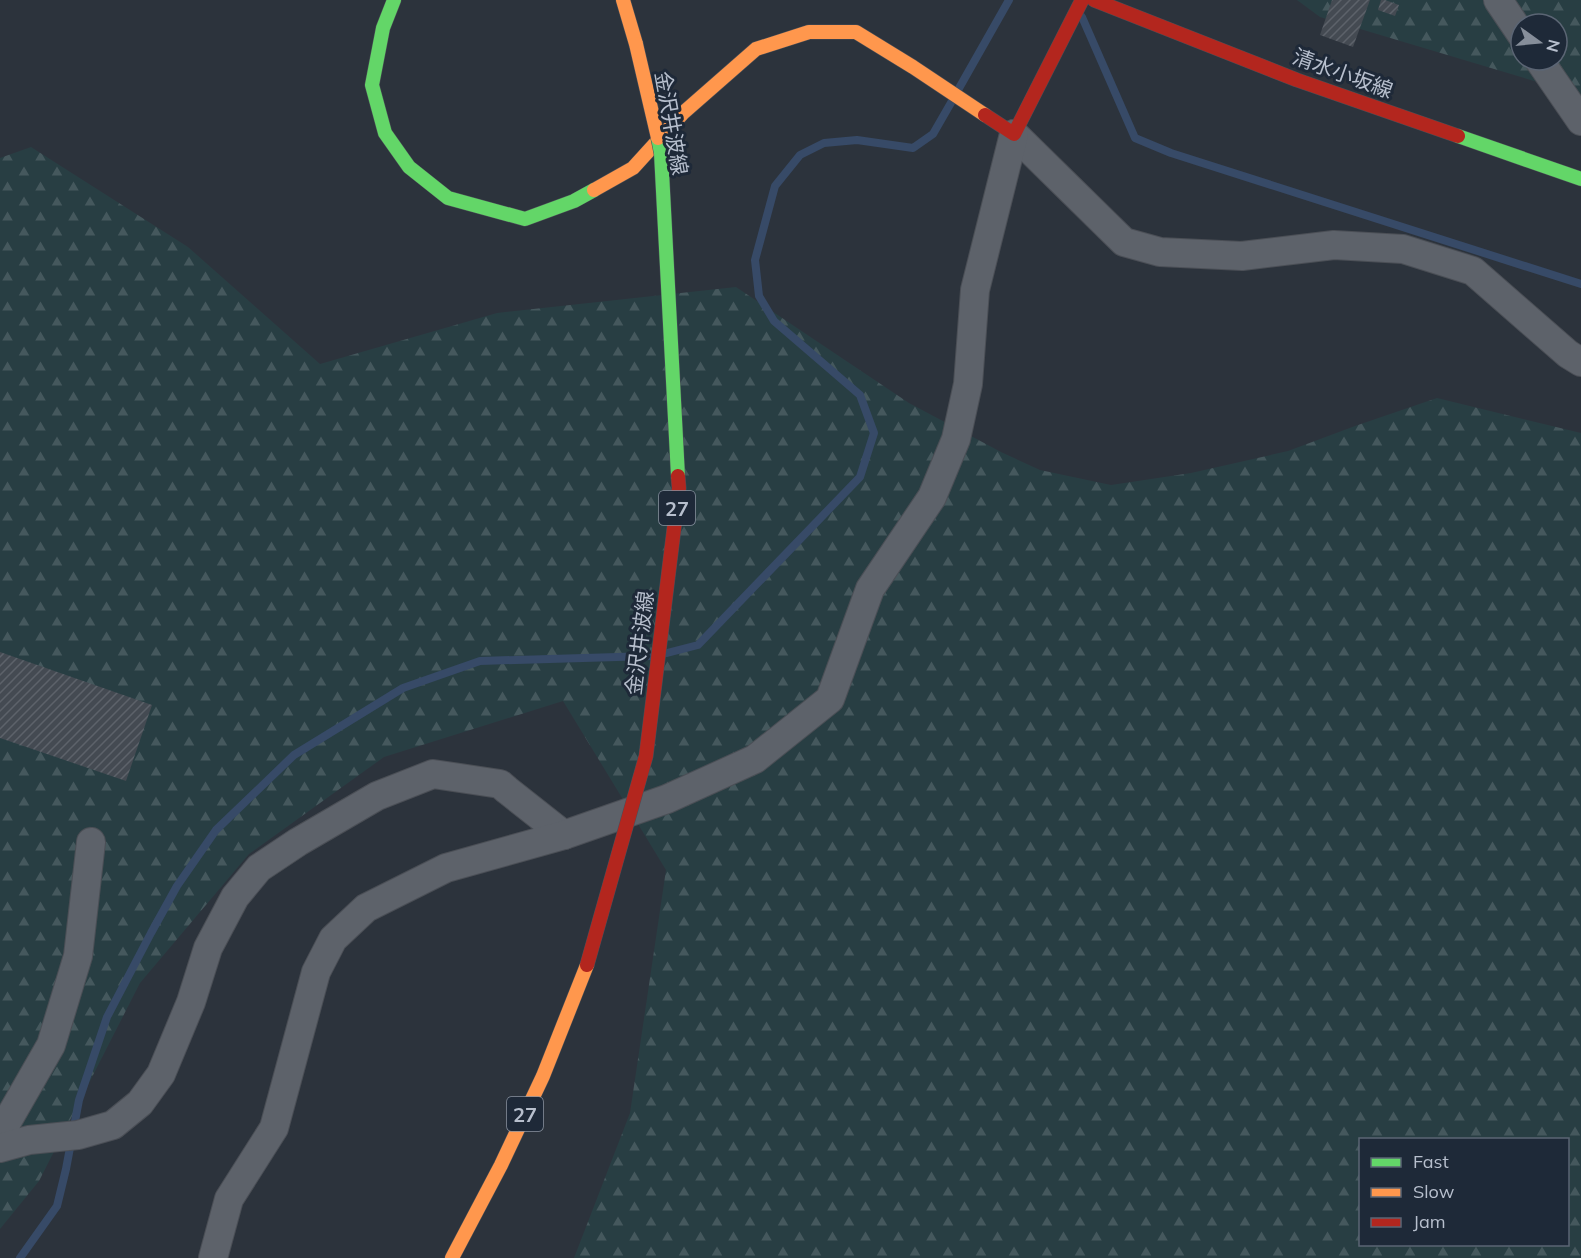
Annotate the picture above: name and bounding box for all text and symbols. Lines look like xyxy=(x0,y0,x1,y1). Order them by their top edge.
north arrow xyxy=(1509,12,1569,72)
text: N xyxy=(1542,37,1565,54)
street label: 清水小坂線 xyxy=(1289,43,1397,103)
street label: 金沢井波線 xyxy=(650,69,694,177)
road number: 27 xyxy=(659,491,695,525)
street label: 金沢井波線 xyxy=(620,589,658,697)
road number: 27 xyxy=(507,1097,543,1131)
legend xyxy=(1359,1138,1569,1246)
text: Fast xyxy=(1413,1150,1449,1173)
text: Slow xyxy=(1413,1180,1455,1203)
text: Jam xyxy=(1413,1210,1446,1233)

